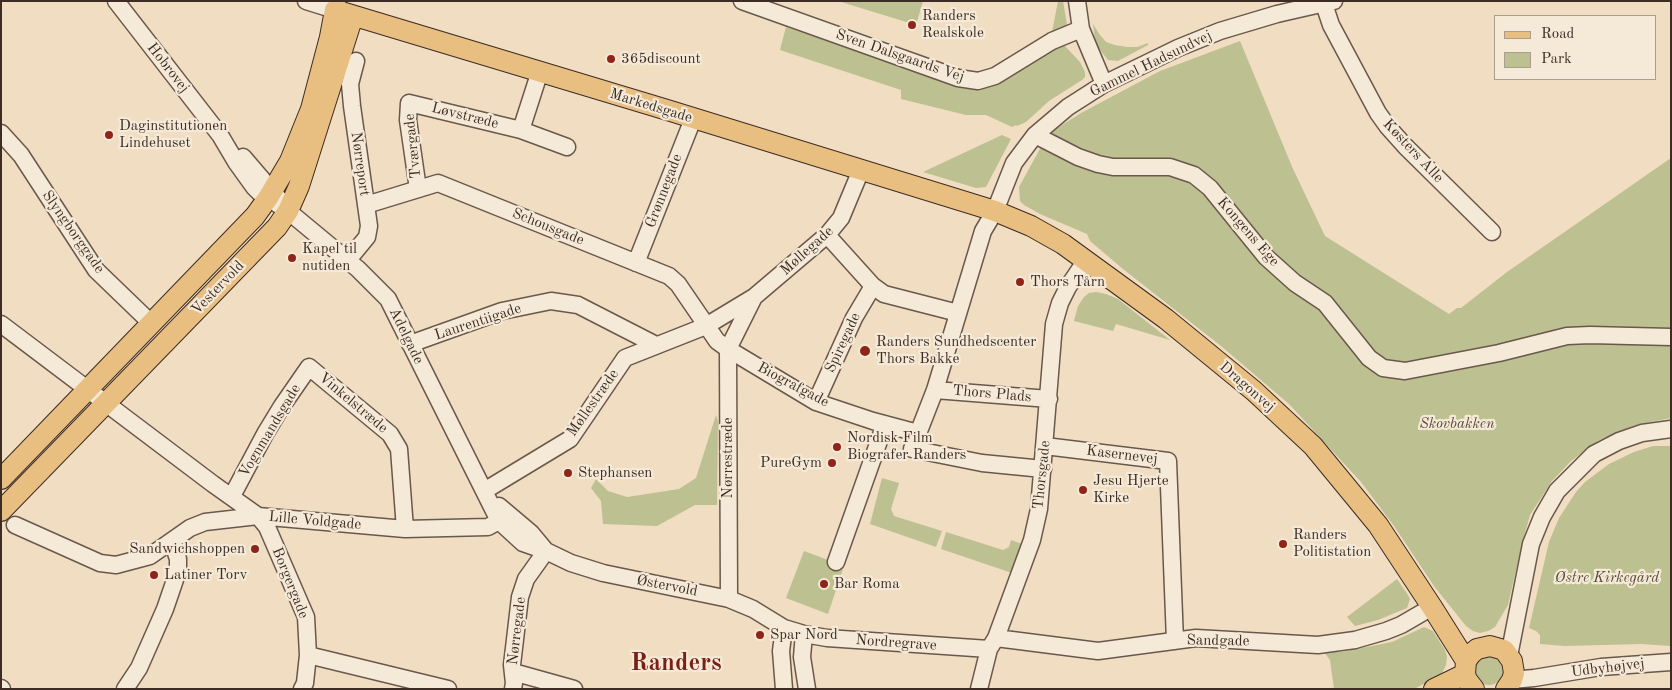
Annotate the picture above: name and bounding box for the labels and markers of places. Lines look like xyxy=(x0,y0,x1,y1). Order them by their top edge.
place label: Randers Realskole xyxy=(922,7,984,42)
marker: Randers Realskole xyxy=(906,19,918,31)
place label: 365discount xyxy=(621,50,701,68)
marker: 365discount xyxy=(605,53,617,65)
place label: Daginstitutionen Lindehuset xyxy=(119,117,227,152)
marker: Daginstitutionen Lindehuset xyxy=(103,129,115,141)
place label: Kapel til nutiden xyxy=(302,240,357,275)
marker: Kapel til nutiden xyxy=(286,252,298,264)
place label: Thors Tårn xyxy=(1030,273,1105,291)
marker: Thors Tårn xyxy=(1014,276,1026,288)
place label: Randers Sundhedscenter Thors Bakke xyxy=(876,333,1036,368)
marker: Randers Sundhedscenter Thors Bakke xyxy=(858,344,872,358)
place label: Nordisk Film Biografer Randers xyxy=(847,429,966,464)
marker: Nordisk Film Biografer Randers xyxy=(831,441,843,453)
place label: PureGym xyxy=(760,454,822,472)
marker: PureGym xyxy=(826,457,838,469)
place label: Stephansen xyxy=(578,464,652,482)
marker: Stephansen xyxy=(562,467,574,479)
place label: Jesu Hjerte Kirke xyxy=(1093,472,1169,507)
marker: Jesu Hjerte Kirke xyxy=(1077,484,1089,496)
place label: Randers Politistation xyxy=(1293,526,1371,561)
marker: Randers Politistation xyxy=(1277,538,1289,550)
place label: Sandwichshoppen xyxy=(129,540,245,558)
marker: Sandwichshoppen xyxy=(249,543,261,555)
place label: Latiner Torv xyxy=(164,566,247,584)
marker: Latiner Torv xyxy=(148,569,160,581)
place label: Bar Roma xyxy=(834,575,900,593)
marker: Bar Roma xyxy=(818,578,830,590)
place label: Spar Nord xyxy=(770,626,838,644)
marker: Spar Nord xyxy=(754,629,766,641)

